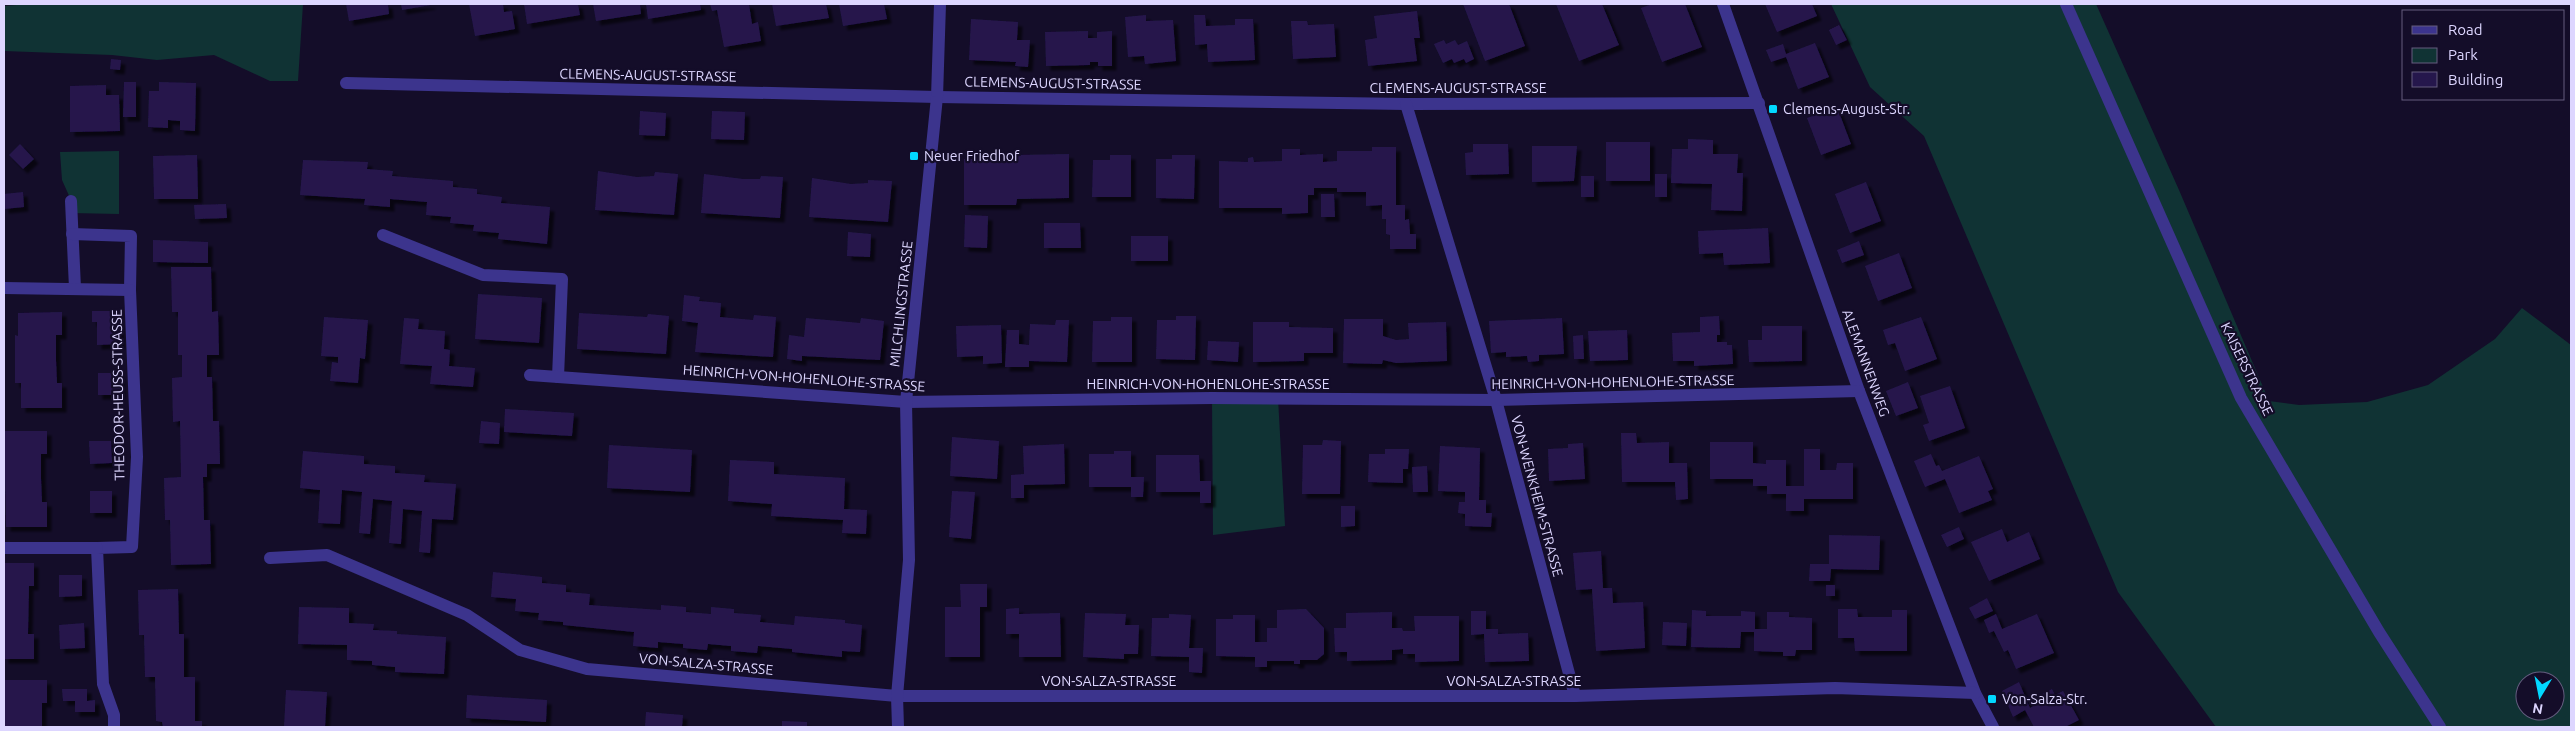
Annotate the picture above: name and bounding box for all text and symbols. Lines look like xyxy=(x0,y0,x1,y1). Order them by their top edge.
legend xyxy=(2402,10,2565,100)
text: Road xyxy=(2448,21,2483,38)
text: Park xyxy=(2448,46,2478,63)
street label: CLEMENS-AUGUST-STRASSE xyxy=(559,65,737,85)
text: Building xyxy=(2448,71,2503,88)
street label: CLEMENS-AUGUST-STRASSE xyxy=(964,73,1142,93)
street label: CLEMENS-AUGUST-STRASSE xyxy=(1369,80,1547,96)
place label: Clemens-August-Str. xyxy=(1783,101,1910,117)
marker: Clemens-August-Str. xyxy=(1767,103,1779,115)
place label: Neuer Friedhof xyxy=(924,148,1020,164)
marker: Neuer Friedhof xyxy=(908,150,920,162)
street label: MILCHLINGSTRASSE xyxy=(886,240,916,368)
street label: ALEMANNENWEG xyxy=(1839,307,1893,419)
street label: THEODOR-HEUSS-STRASSE xyxy=(109,309,127,481)
street label: KAISERSTRASSE xyxy=(2218,320,2277,418)
street label: HEINRICH-VON-HOHENLOHE-STRASSE xyxy=(682,362,926,394)
street label: HEINRICH-VON-HOHENLOHE-STRASSE xyxy=(1491,372,1735,392)
street label: HEINRICH-VON-HOHENLOHE-STRASSE xyxy=(1087,376,1330,392)
street label: VON-WENKHEIM-STRASSE xyxy=(1508,414,1566,579)
street label: VON-SALZA-STRASSE xyxy=(638,650,774,678)
north arrow xyxy=(2515,671,2565,721)
street label: VON-SALZA-STRASSE xyxy=(1042,673,1177,689)
street label: VON-SALZA-STRASSE xyxy=(1447,673,1582,689)
place label: Von-Salza-Str. xyxy=(2002,691,2087,707)
marker: Von-Salza-Str. xyxy=(1986,693,1998,705)
text: N xyxy=(2531,700,2544,718)

